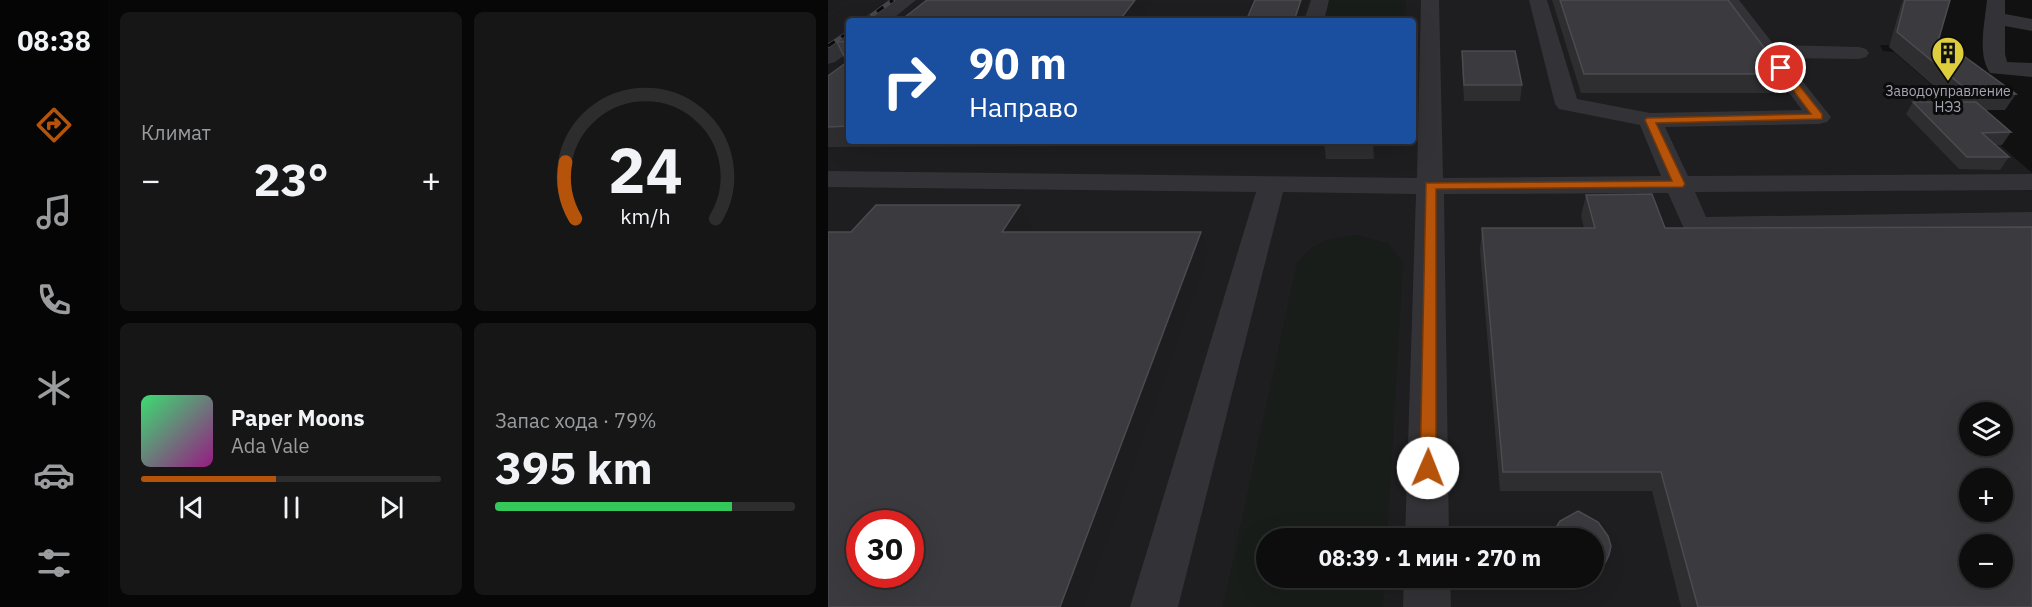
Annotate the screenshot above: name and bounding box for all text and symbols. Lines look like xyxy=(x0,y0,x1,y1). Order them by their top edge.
text: 08:38 xyxy=(17,23,91,58)
building icon: Заводоуправление НЭЗ xyxy=(1930,35,1966,82)
text: 90 m xyxy=(969,36,1067,91)
icon: right xyxy=(870,42,948,120)
pin xyxy=(1755,42,1806,93)
icon: arrive xyxy=(1764,51,1797,84)
place label: Заводоуправление НЭЗ xyxy=(1885,82,2011,116)
text: Направо xyxy=(969,89,1078,124)
icon: directions xyxy=(33,104,75,146)
text: Климат xyxy=(141,119,211,146)
text: 24 xyxy=(608,129,682,210)
text: 23° xyxy=(253,150,329,208)
text: − xyxy=(141,158,161,201)
text: + xyxy=(421,158,441,201)
icon: music xyxy=(33,191,75,233)
text: km/h xyxy=(620,202,670,230)
icon: phone xyxy=(33,279,75,321)
icon: climate xyxy=(33,367,75,409)
map controls xyxy=(1959,402,2013,588)
button: layers xyxy=(1959,402,2013,456)
text: Paper Moons xyxy=(231,403,364,432)
text: Запас хода · 79% xyxy=(495,407,657,434)
text: Ada Vale xyxy=(231,432,310,459)
position arrow xyxy=(1396,436,1460,500)
text: 395 km xyxy=(495,438,653,496)
icon: car xyxy=(33,454,75,496)
button: + xyxy=(1959,468,2013,522)
icon: previous xyxy=(175,491,208,524)
icon: pause xyxy=(275,491,308,524)
icon: next xyxy=(375,491,408,524)
speed limit sign: 30 xyxy=(846,510,924,588)
button: − xyxy=(1959,534,2013,588)
icon: filters xyxy=(33,542,75,584)
text: 08:39 · 1 мин · 270 m xyxy=(1319,543,1541,572)

